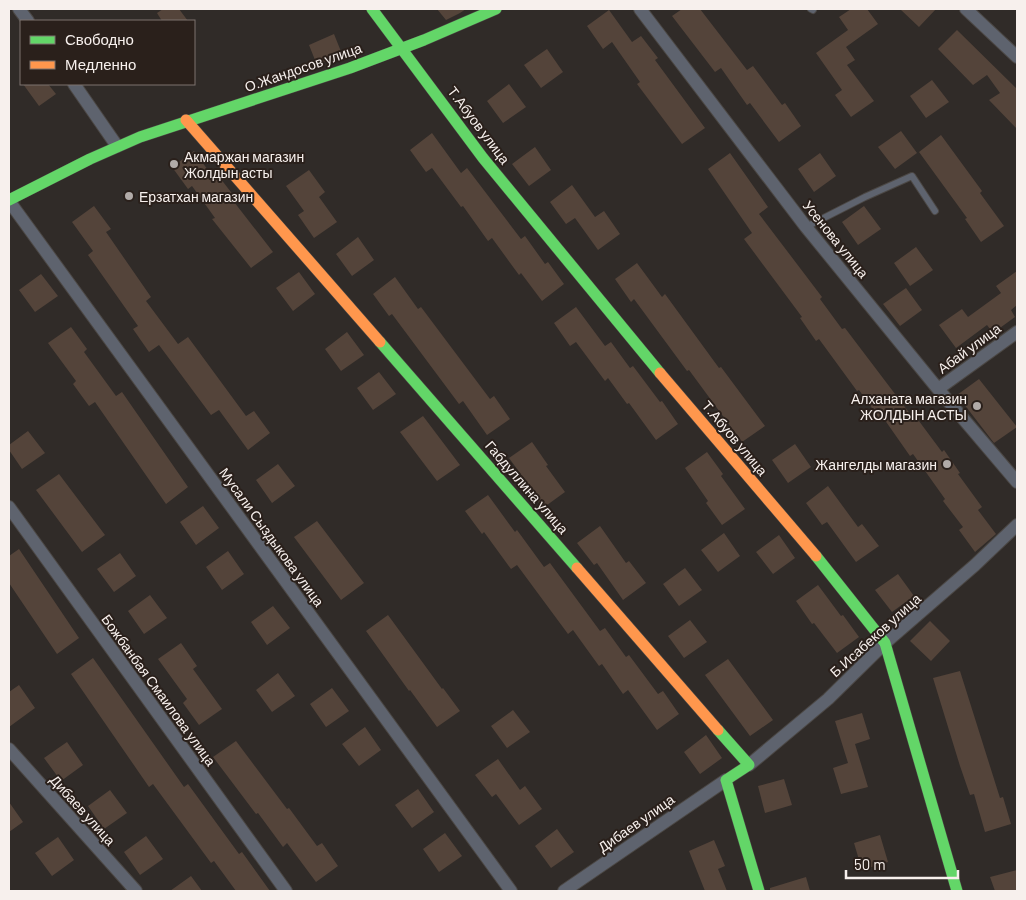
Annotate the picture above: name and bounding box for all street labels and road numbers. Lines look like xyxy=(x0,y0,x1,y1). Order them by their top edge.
street label: О.Жандосов улица xyxy=(242,39,364,95)
street label: Т.Абуов улица xyxy=(444,83,514,167)
street label: Усенова улица xyxy=(800,197,873,281)
street label: Абай улица xyxy=(934,319,1004,377)
street label: Т.Абуов улица xyxy=(699,397,771,479)
street label: Габдуллина улица xyxy=(482,437,572,537)
street label: Мусали Сыздыкова улица xyxy=(216,464,328,610)
street label: Б.Исабеков улица xyxy=(826,590,924,680)
street label: Божбанбая Смаилова улица xyxy=(98,611,220,769)
street label: Дибаев улица xyxy=(47,771,119,849)
street label: Дибаев улица xyxy=(595,790,678,856)

